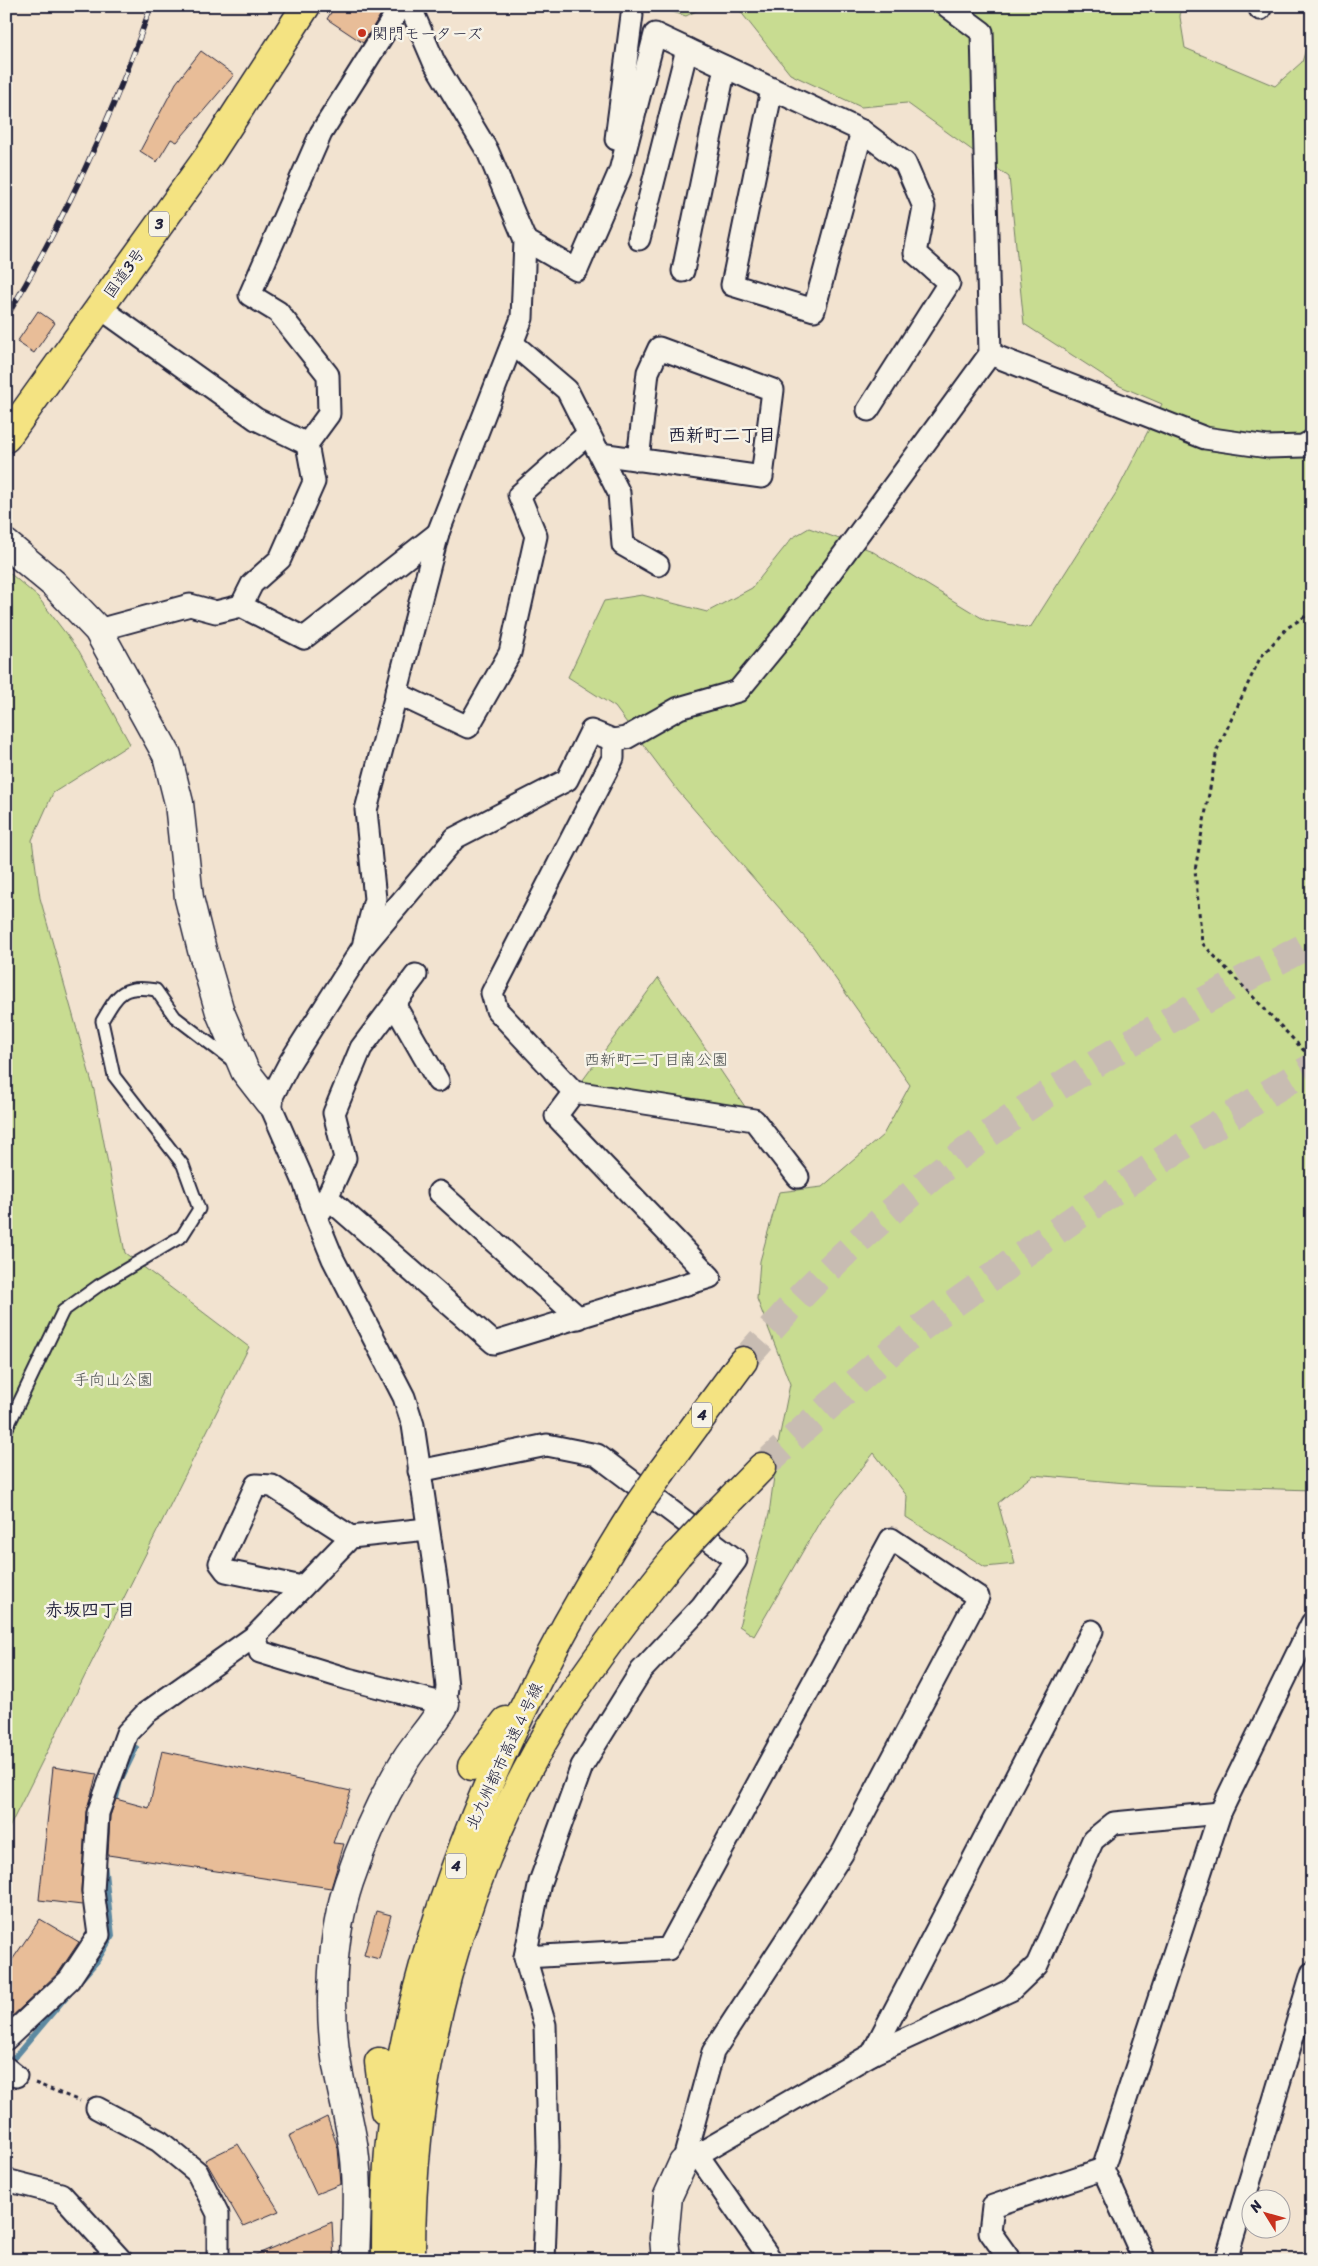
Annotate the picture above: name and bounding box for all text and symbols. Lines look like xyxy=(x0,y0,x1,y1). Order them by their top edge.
place label: 関門モーターズ xyxy=(372,19,482,48)
marker: 関門モーターズ xyxy=(356,27,368,39)
road number: 3 xyxy=(149,212,169,236)
street label: 国道3号 xyxy=(96,242,152,304)
district label: 西新町二丁目 xyxy=(668,419,776,451)
park label: 西新町二丁目南公園 xyxy=(584,1045,728,1074)
park label: 手向山公園 xyxy=(73,1365,153,1394)
road number: 4 xyxy=(692,1402,712,1428)
district label: 赤坂四丁目 xyxy=(45,1594,135,1626)
street label: 北九州都市高速４号線 xyxy=(457,1677,551,1835)
road number: 4 xyxy=(446,1854,466,1878)
north arrow xyxy=(1240,2188,1290,2238)
text: N xyxy=(1243,2195,1269,2219)

